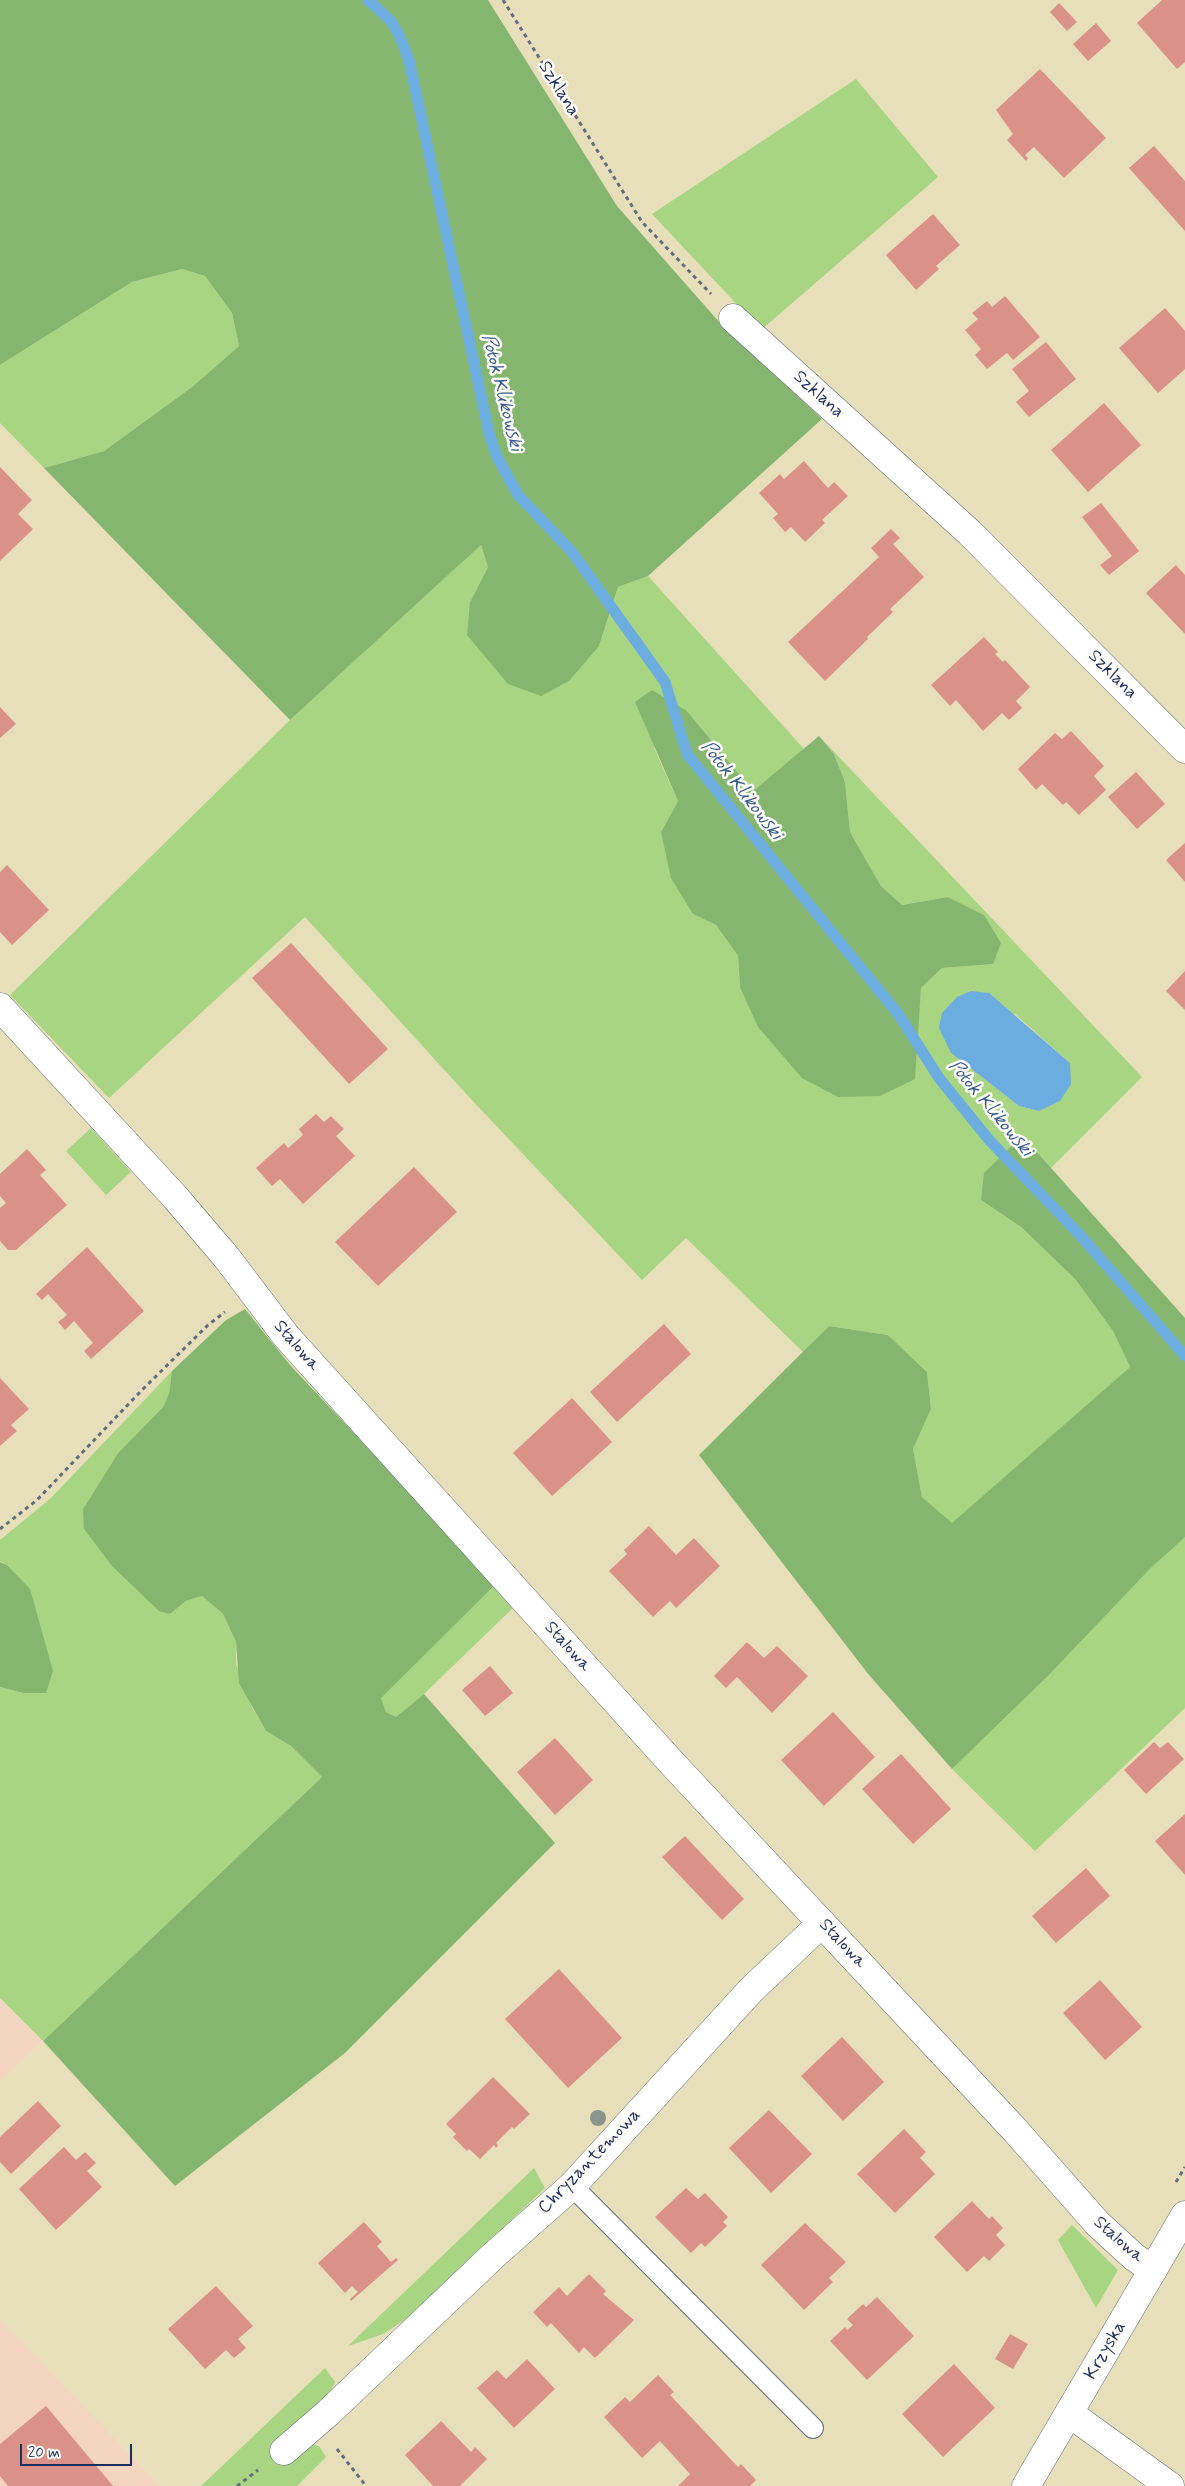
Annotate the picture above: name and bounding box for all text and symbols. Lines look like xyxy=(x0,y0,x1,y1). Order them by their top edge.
street label: Szklana xyxy=(533,58,583,120)
water label: Potok Klikowski xyxy=(475,332,527,454)
street label: Szklana xyxy=(788,367,848,423)
street label: Szklana xyxy=(1083,646,1141,704)
water label: Potok Klikowski xyxy=(695,737,787,845)
water label: Potok Klikowski xyxy=(943,1056,1037,1162)
street label: Stalowa xyxy=(268,1316,324,1376)
street label: Stalowa xyxy=(539,1618,595,1676)
street label: Stalowa xyxy=(814,1915,870,1973)
street label: Chryzantemowa xyxy=(534,2105,646,2219)
street label: Stalowa xyxy=(1088,2212,1148,2268)
street label: Krzyska xyxy=(1081,2318,1131,2384)
scale bar xyxy=(22,2434,135,2466)
text: 20 m xyxy=(28,2443,60,2463)

